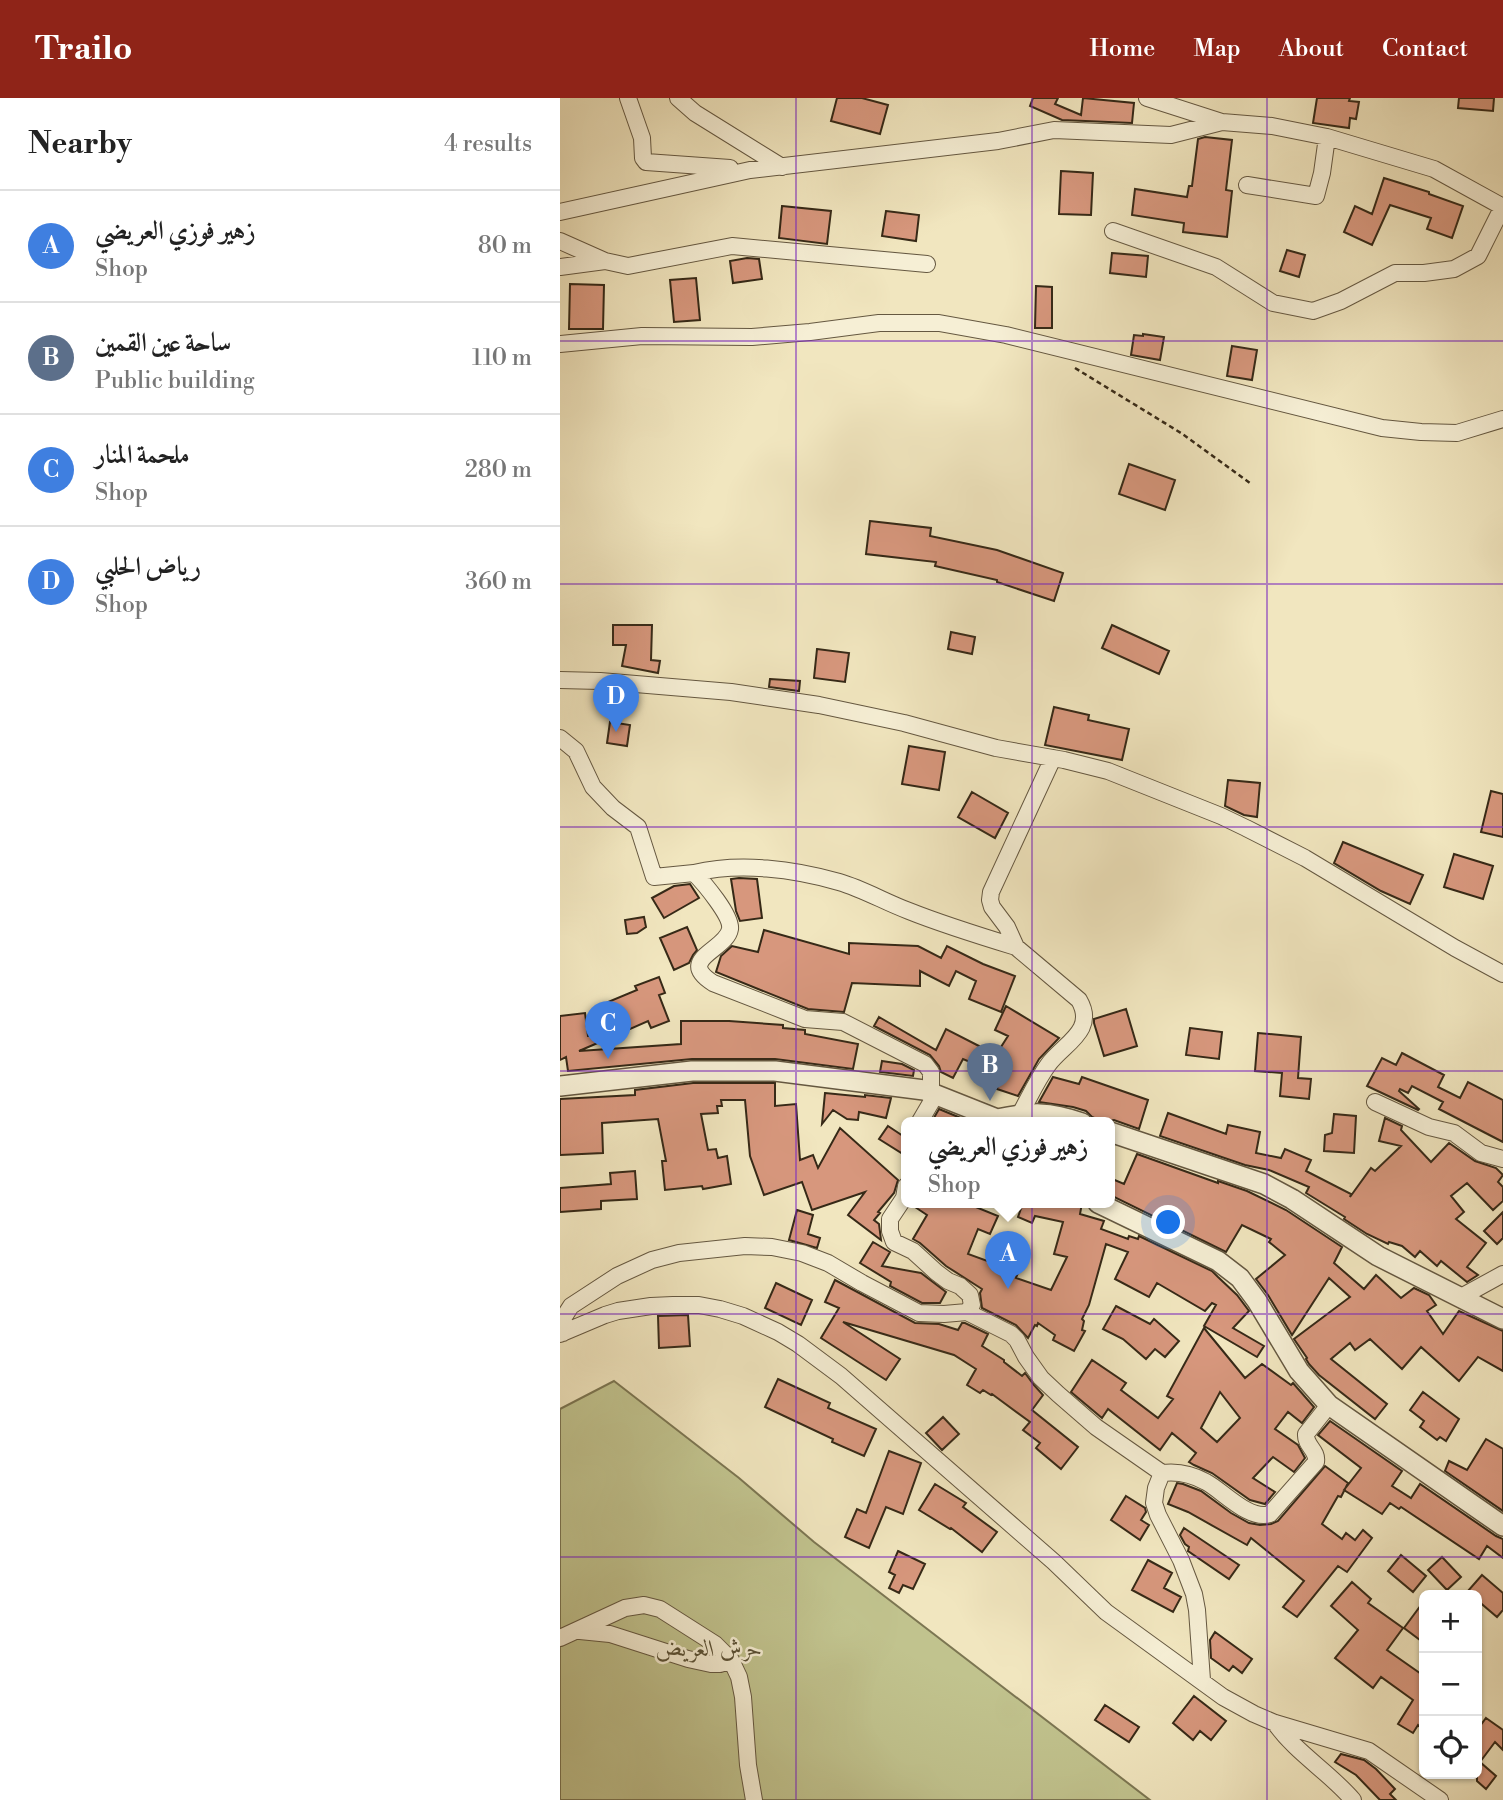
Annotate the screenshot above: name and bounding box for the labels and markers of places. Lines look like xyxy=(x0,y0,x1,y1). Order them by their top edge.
pin: D xyxy=(593,674,639,732)
pin: C xyxy=(585,1001,631,1059)
pin: B xyxy=(967,1043,1013,1101)
pin: A xyxy=(985,1231,1031,1289)

